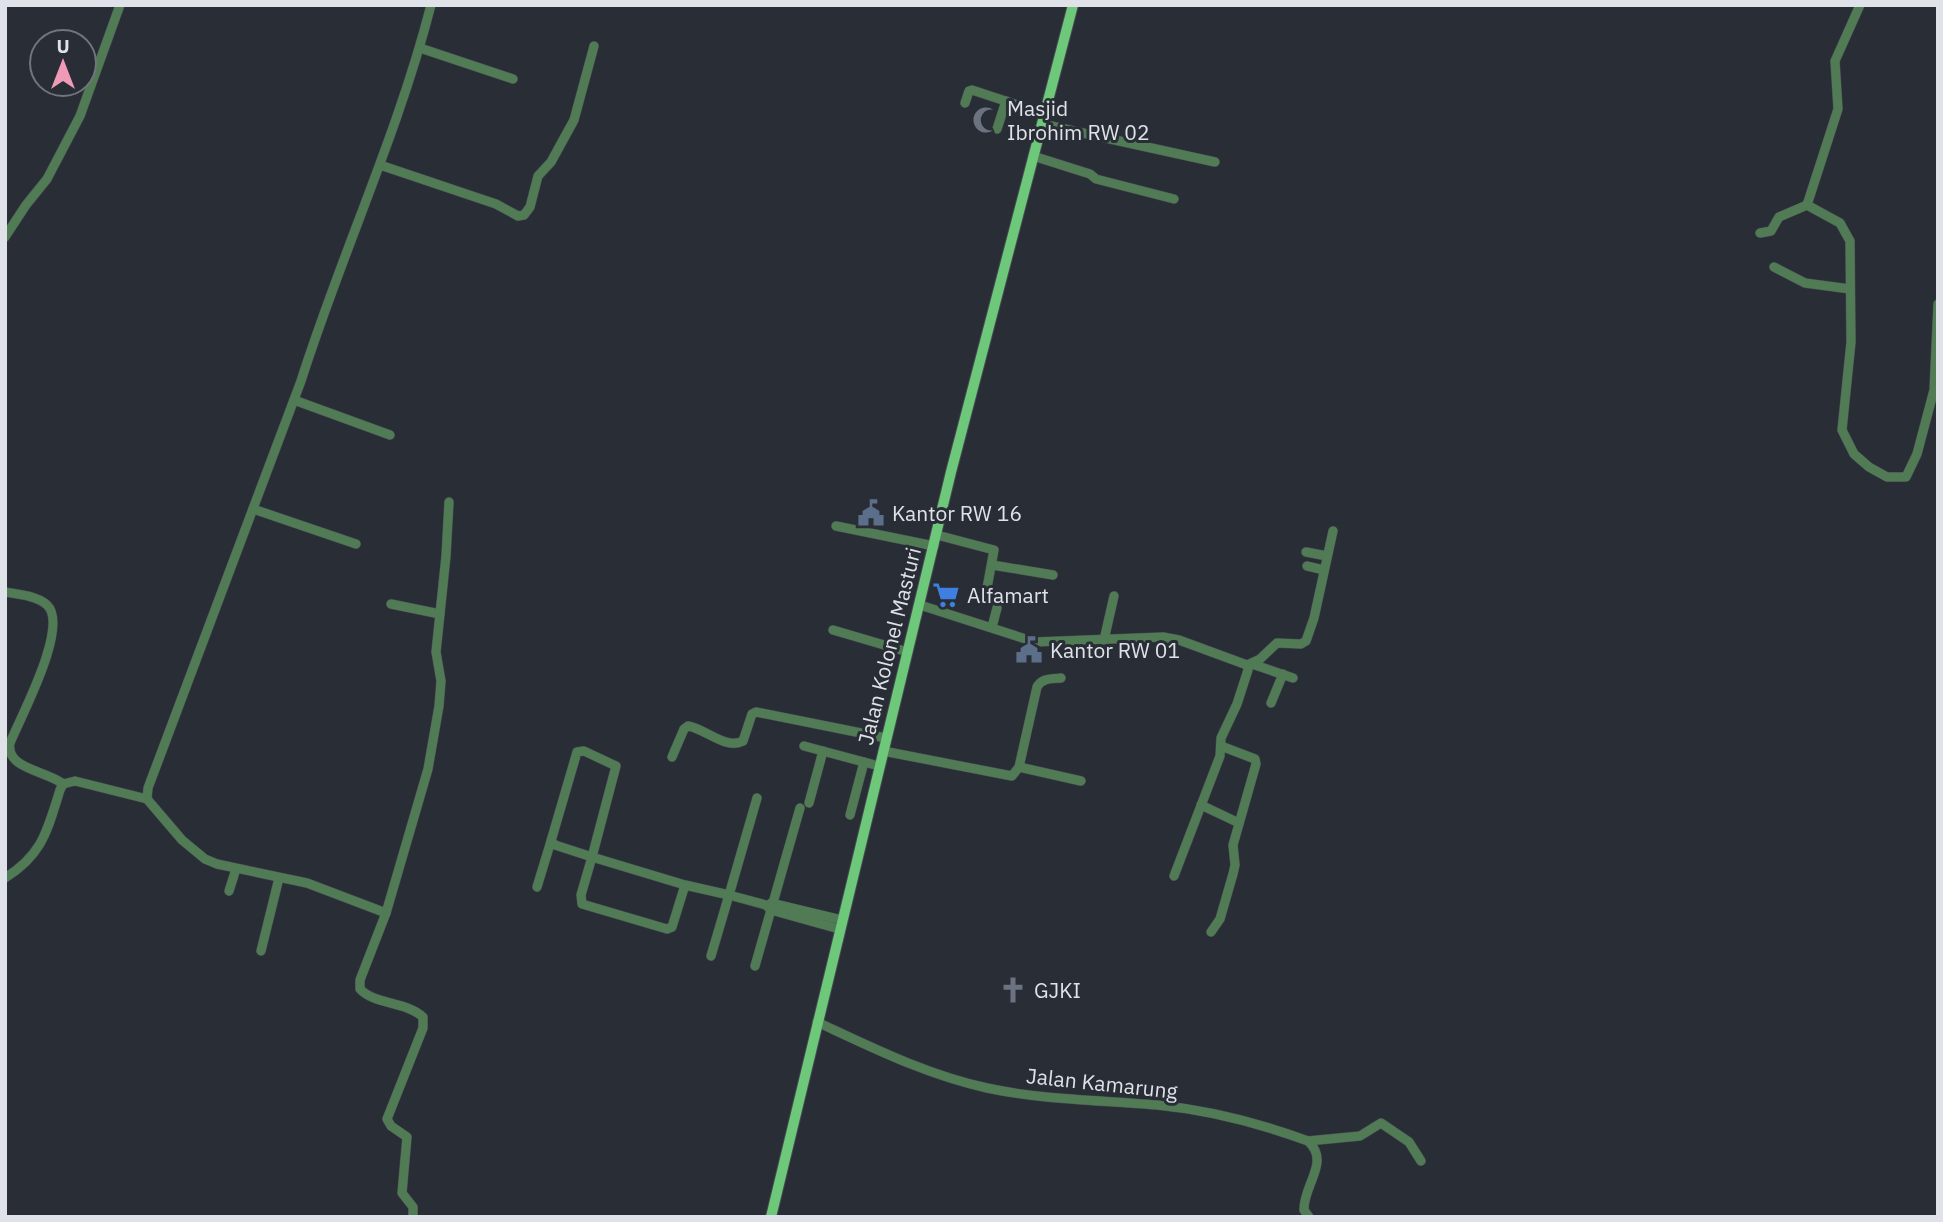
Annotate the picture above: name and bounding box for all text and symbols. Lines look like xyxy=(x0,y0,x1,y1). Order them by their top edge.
north arrow xyxy=(28,28,98,98)
text: U xyxy=(56,34,70,58)
place label: Masjid Ibrohim RW 02 xyxy=(1007,94,1150,146)
mosque icon: Masjid Ibrohim RW 02 xyxy=(971,105,1001,135)
public building icon: Kantor RW 16 xyxy=(856,498,886,528)
place label: Kantor RW 16 xyxy=(892,499,1022,527)
street label: Jalan Kolonel Masturi xyxy=(851,544,927,748)
supermarket icon: Alfamart xyxy=(931,580,961,610)
place label: Alfamart xyxy=(967,581,1049,609)
public building icon: Kantor RW 01 xyxy=(1014,635,1044,665)
place label: Kantor RW 01 xyxy=(1050,636,1180,664)
church icon: GJKI xyxy=(998,975,1028,1005)
place label: GJKI xyxy=(1034,976,1081,1004)
street label: Jalan Kamarung xyxy=(1025,1061,1179,1105)

